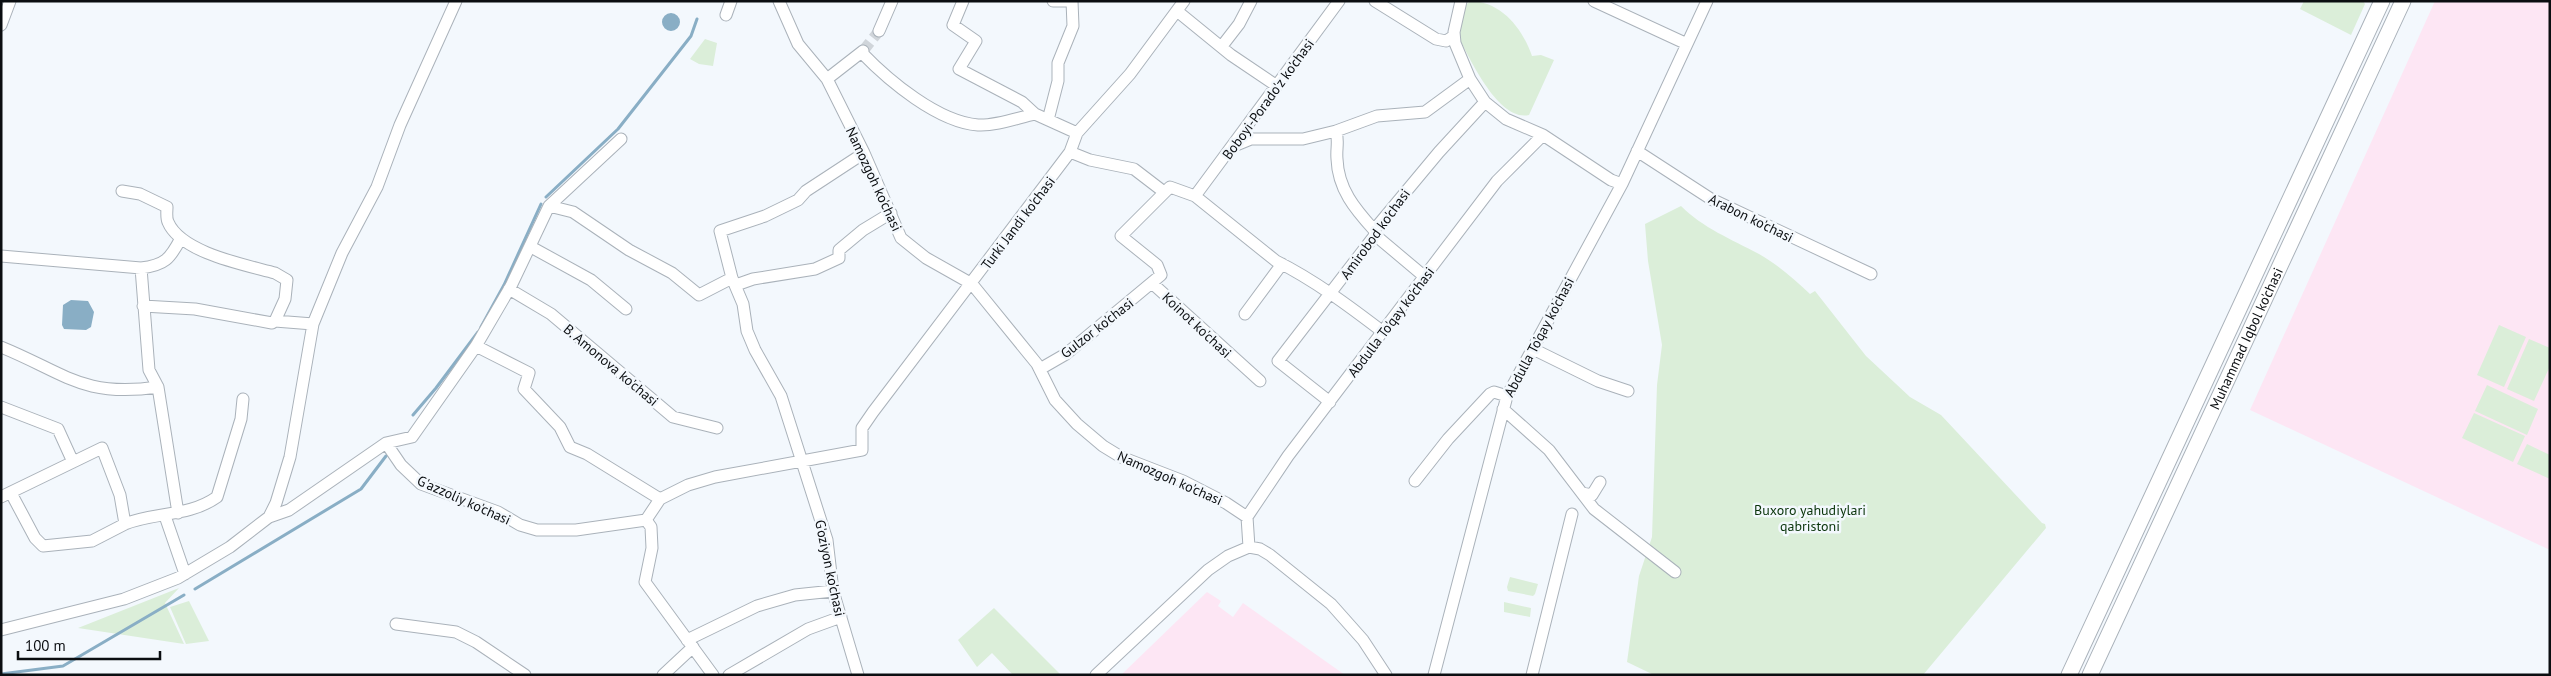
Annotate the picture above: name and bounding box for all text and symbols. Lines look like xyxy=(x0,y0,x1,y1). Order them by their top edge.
street label: Boboyi-Porado'z ko'chasi xyxy=(1218,35,1318,163)
street label: Namozgoh ko'chasi xyxy=(842,124,906,234)
street label: Turki Jandi ko'chasi xyxy=(977,173,1059,273)
street label: Amirobod ko'chasi xyxy=(1336,185,1414,283)
street label: Arabon ko'chasi xyxy=(1706,190,1796,246)
street label: Abdulla To'qay ko'chasi xyxy=(1344,263,1438,381)
street label: Muhammad Iqbol ko'chasi xyxy=(2206,265,2287,412)
street label: Abdulla To’qay ko’chasi xyxy=(1500,274,1578,400)
street label: Koinot ko'chasi xyxy=(1159,288,1235,362)
street label: Gulzor ko'chasi xyxy=(1057,294,1137,362)
street label: B. Amonova ko'chasi xyxy=(560,320,662,410)
street label: Namozgoh ko'chasi xyxy=(1115,447,1225,509)
street label: G'azzoliy ko'chasi xyxy=(414,471,514,529)
park label: Buxoro yahudiylari qabristoni xyxy=(1754,501,1866,535)
street label: G'oziyon ko'chasi xyxy=(811,518,849,618)
scale bar xyxy=(18,628,160,660)
text: 100 m xyxy=(25,636,66,655)

